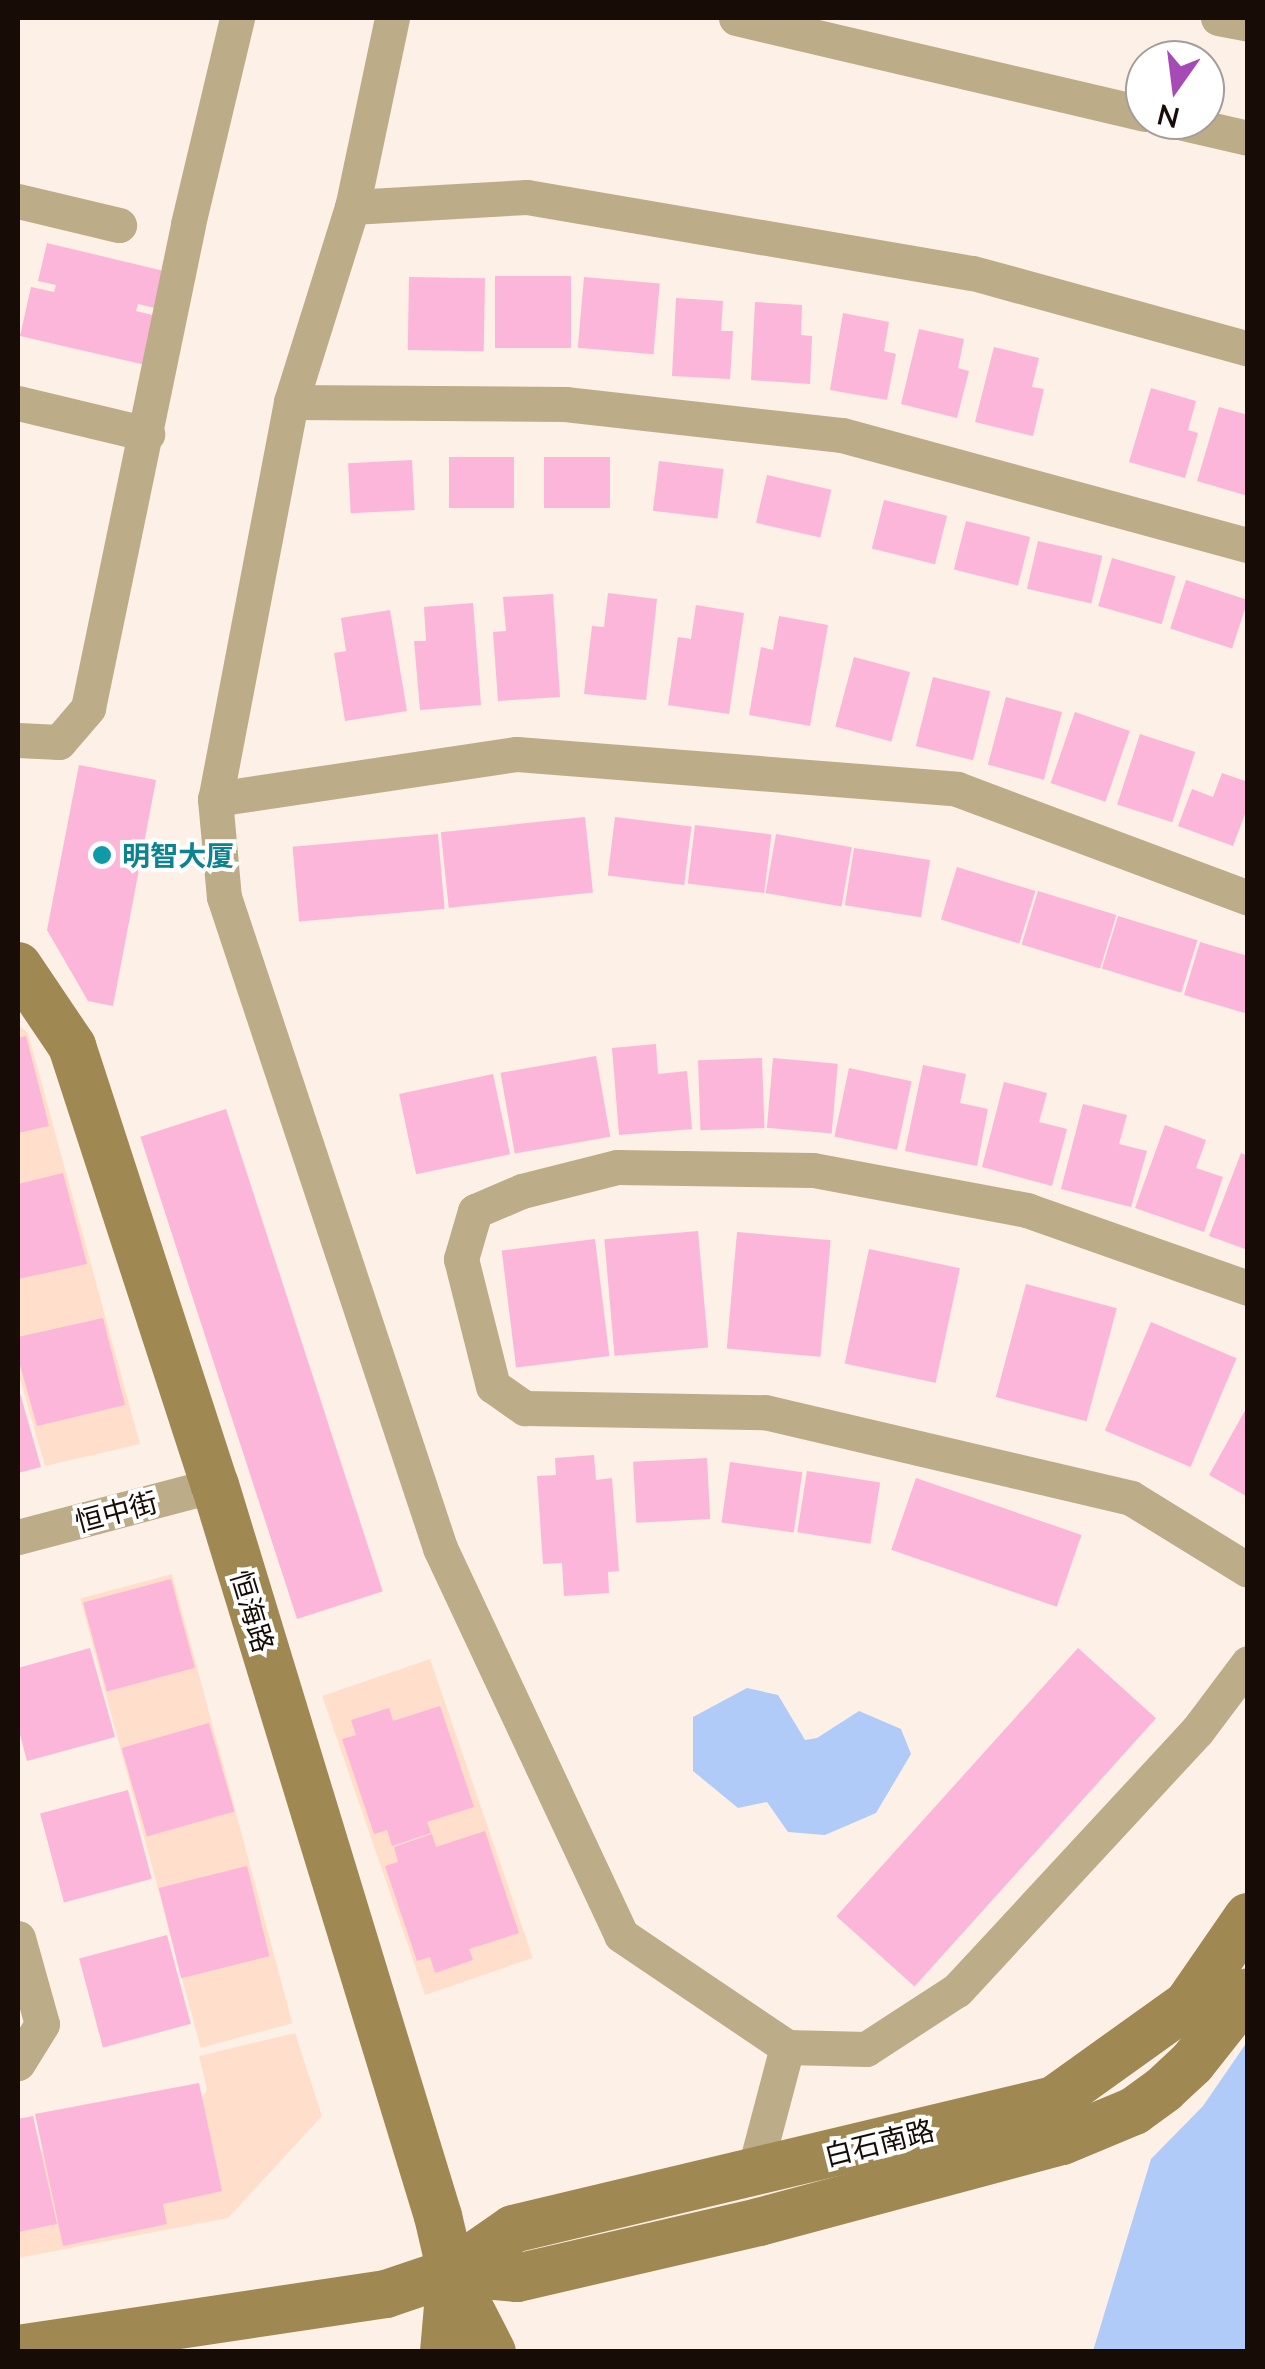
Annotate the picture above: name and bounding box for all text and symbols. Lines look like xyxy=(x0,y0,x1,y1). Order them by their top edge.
north arrow xyxy=(1125,40,1225,140)
text: N xyxy=(1154,98,1183,136)
place label: 明智大厦 xyxy=(122,838,234,872)
marker: 明智大厦 xyxy=(91,844,113,866)
street label: 恒中街 xyxy=(71,1484,161,1538)
street label: 恒海路 xyxy=(225,1566,281,1656)
street label: 白石南路 xyxy=(821,2112,937,2172)

